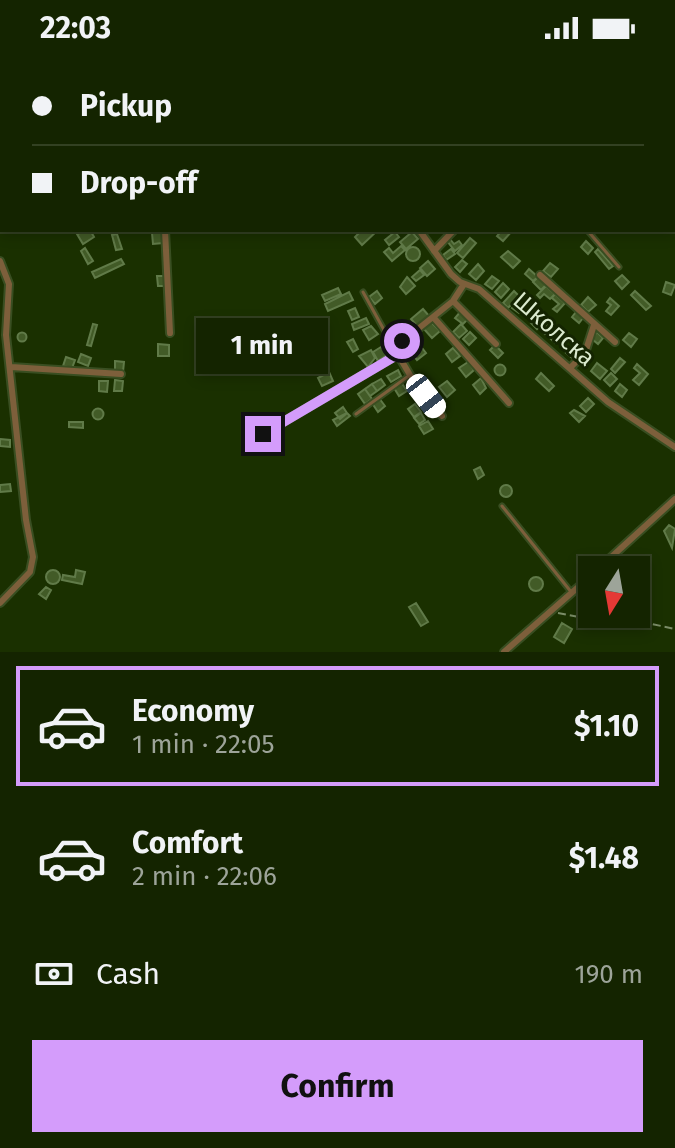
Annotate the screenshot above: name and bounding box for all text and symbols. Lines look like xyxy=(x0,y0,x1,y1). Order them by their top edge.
text: 22:03 xyxy=(40,10,111,46)
text: Pickup xyxy=(80,88,172,124)
text: Drop-off xyxy=(80,165,197,201)
street label: Школска xyxy=(508,286,600,372)
callout: 1 min xyxy=(197,318,329,374)
route start xyxy=(384,323,420,359)
text: 1 min xyxy=(231,330,293,361)
car xyxy=(402,370,450,422)
route end xyxy=(245,416,281,452)
north arrow xyxy=(578,556,650,628)
map controls xyxy=(578,556,650,628)
icon: car xyxy=(36,690,108,762)
text: Economy xyxy=(132,693,254,729)
text: $1.10 xyxy=(574,708,639,744)
text: 1 min · 22:05 xyxy=(132,729,275,760)
icon: car xyxy=(36,822,108,894)
text: Comfort xyxy=(132,825,243,861)
text: $1.48 xyxy=(569,840,639,876)
text: 2 min · 22:06 xyxy=(132,861,277,892)
icon: cash xyxy=(32,952,76,996)
text: Cash xyxy=(96,956,160,992)
text: 190 m xyxy=(574,959,643,990)
button: Confirm xyxy=(32,1040,643,1132)

